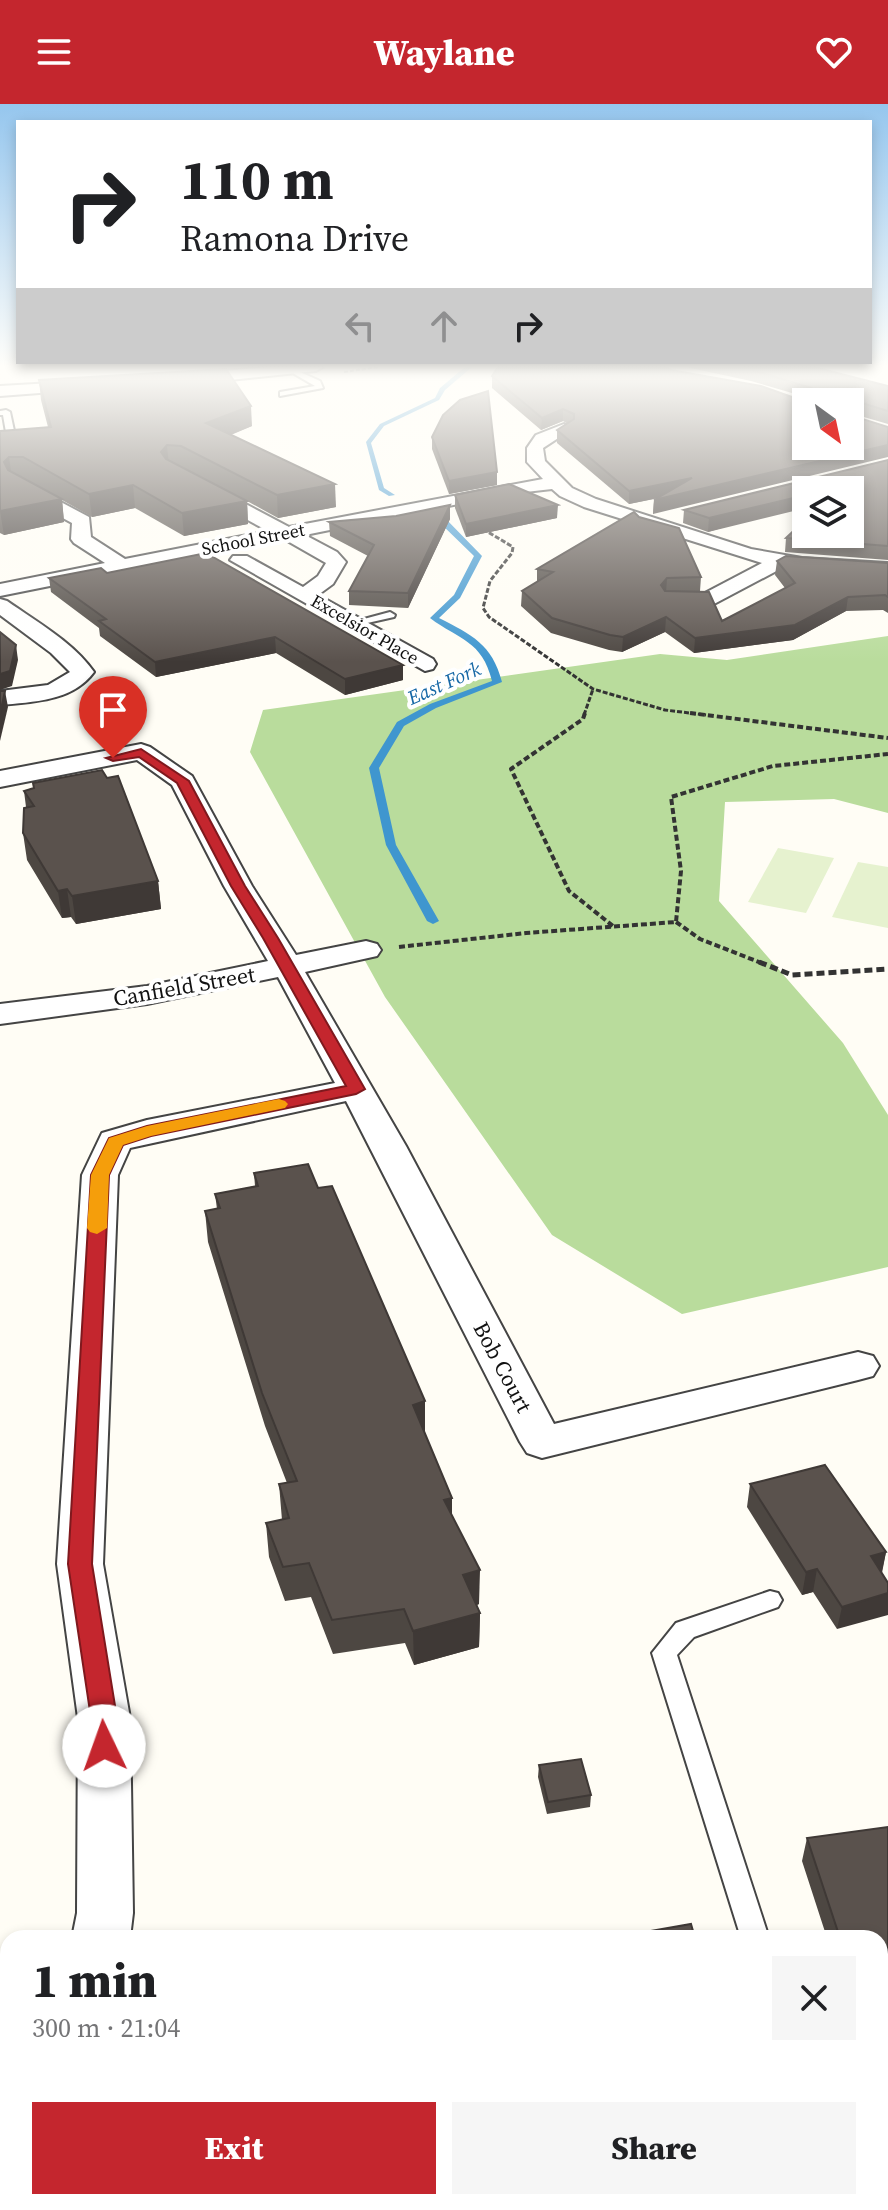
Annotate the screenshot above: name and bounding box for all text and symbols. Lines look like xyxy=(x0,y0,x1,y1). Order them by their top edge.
text: Waylane xyxy=(373,28,515,77)
icon: menu xyxy=(32,30,76,74)
icon: heart xyxy=(812,30,856,74)
text: 110 m xyxy=(180,141,334,218)
icon: right xyxy=(48,152,152,256)
text: Ramona Drive xyxy=(180,214,409,263)
icon: left xyxy=(338,304,382,348)
icon: ahead xyxy=(422,304,466,348)
icon: right xyxy=(506,304,550,348)
north arrow xyxy=(792,388,864,460)
map controls xyxy=(792,388,864,548)
button: layers xyxy=(792,476,864,548)
street label: School Street xyxy=(199,517,307,561)
street label: Excelsior Place xyxy=(306,588,424,670)
water label: East Fork xyxy=(402,654,486,712)
pin xyxy=(79,676,147,758)
icon: arrive xyxy=(91,688,135,732)
street label: Canfield Street xyxy=(111,959,258,1013)
street label: Bob Court xyxy=(467,1316,540,1418)
position arrow xyxy=(62,1704,146,1788)
text: 1 min xyxy=(32,1947,157,2013)
button: close xyxy=(772,1956,856,2040)
text: 300 m · 21:04 xyxy=(32,2010,180,2046)
button: Exit xyxy=(32,2102,436,2194)
button: Share xyxy=(452,2102,856,2194)

